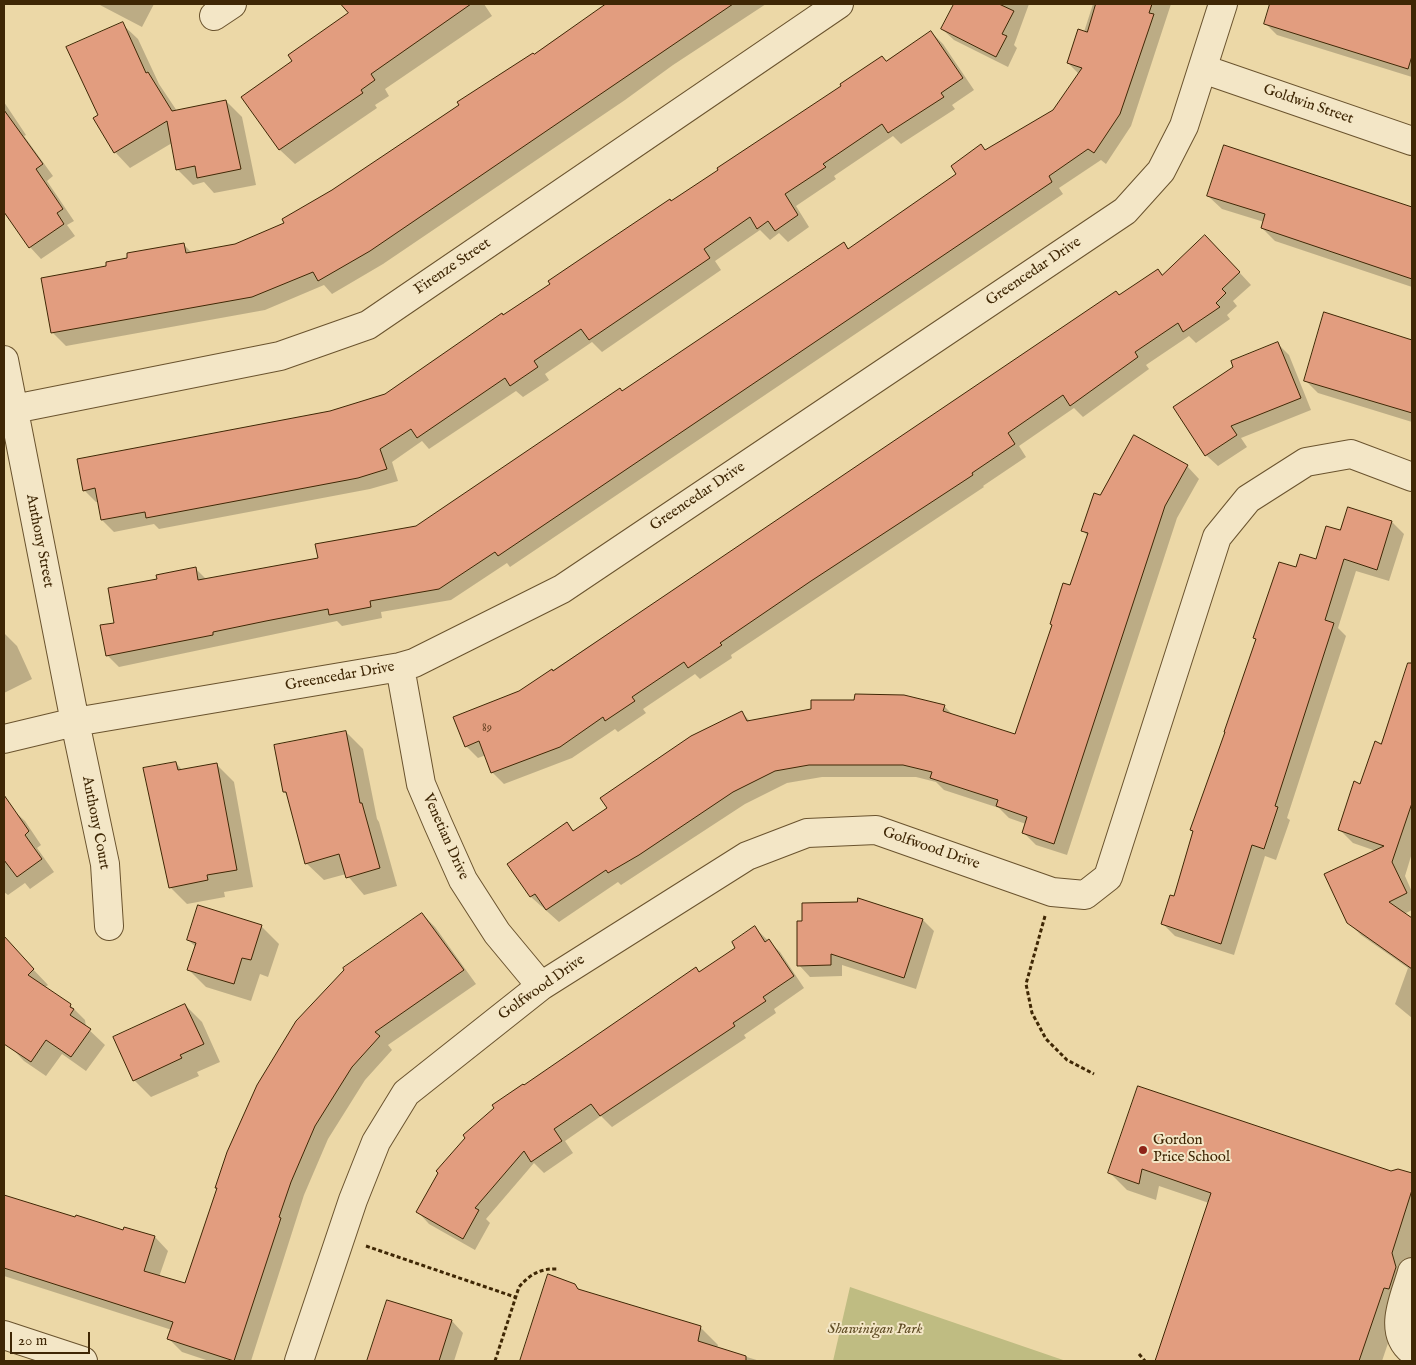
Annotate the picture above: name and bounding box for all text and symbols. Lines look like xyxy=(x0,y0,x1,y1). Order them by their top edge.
street label: Goldwin Street xyxy=(1261,81,1355,129)
street label: Greencedar Drive xyxy=(983,234,1085,310)
street label: Firenze Street xyxy=(411,235,495,299)
street label: Greencedar Drive xyxy=(647,459,749,535)
street label: Anthony Street xyxy=(21,493,57,589)
street label: Greencedar Drive xyxy=(284,659,396,695)
house number: 89 xyxy=(482,722,492,736)
street label: Anthony Court xyxy=(77,775,113,871)
street label: Venetian Drive xyxy=(418,791,472,883)
street label: Golfwood Drive xyxy=(880,824,982,874)
street label: Golfwood Drive xyxy=(495,951,589,1025)
place label: Gordon Price School xyxy=(1153,1132,1230,1167)
marker: Gordon Price School xyxy=(1137,1144,1149,1156)
park label: Shawinigan Park xyxy=(828,1321,922,1339)
scale bar xyxy=(12,1322,92,1354)
text: 20 m xyxy=(18,1331,47,1350)

